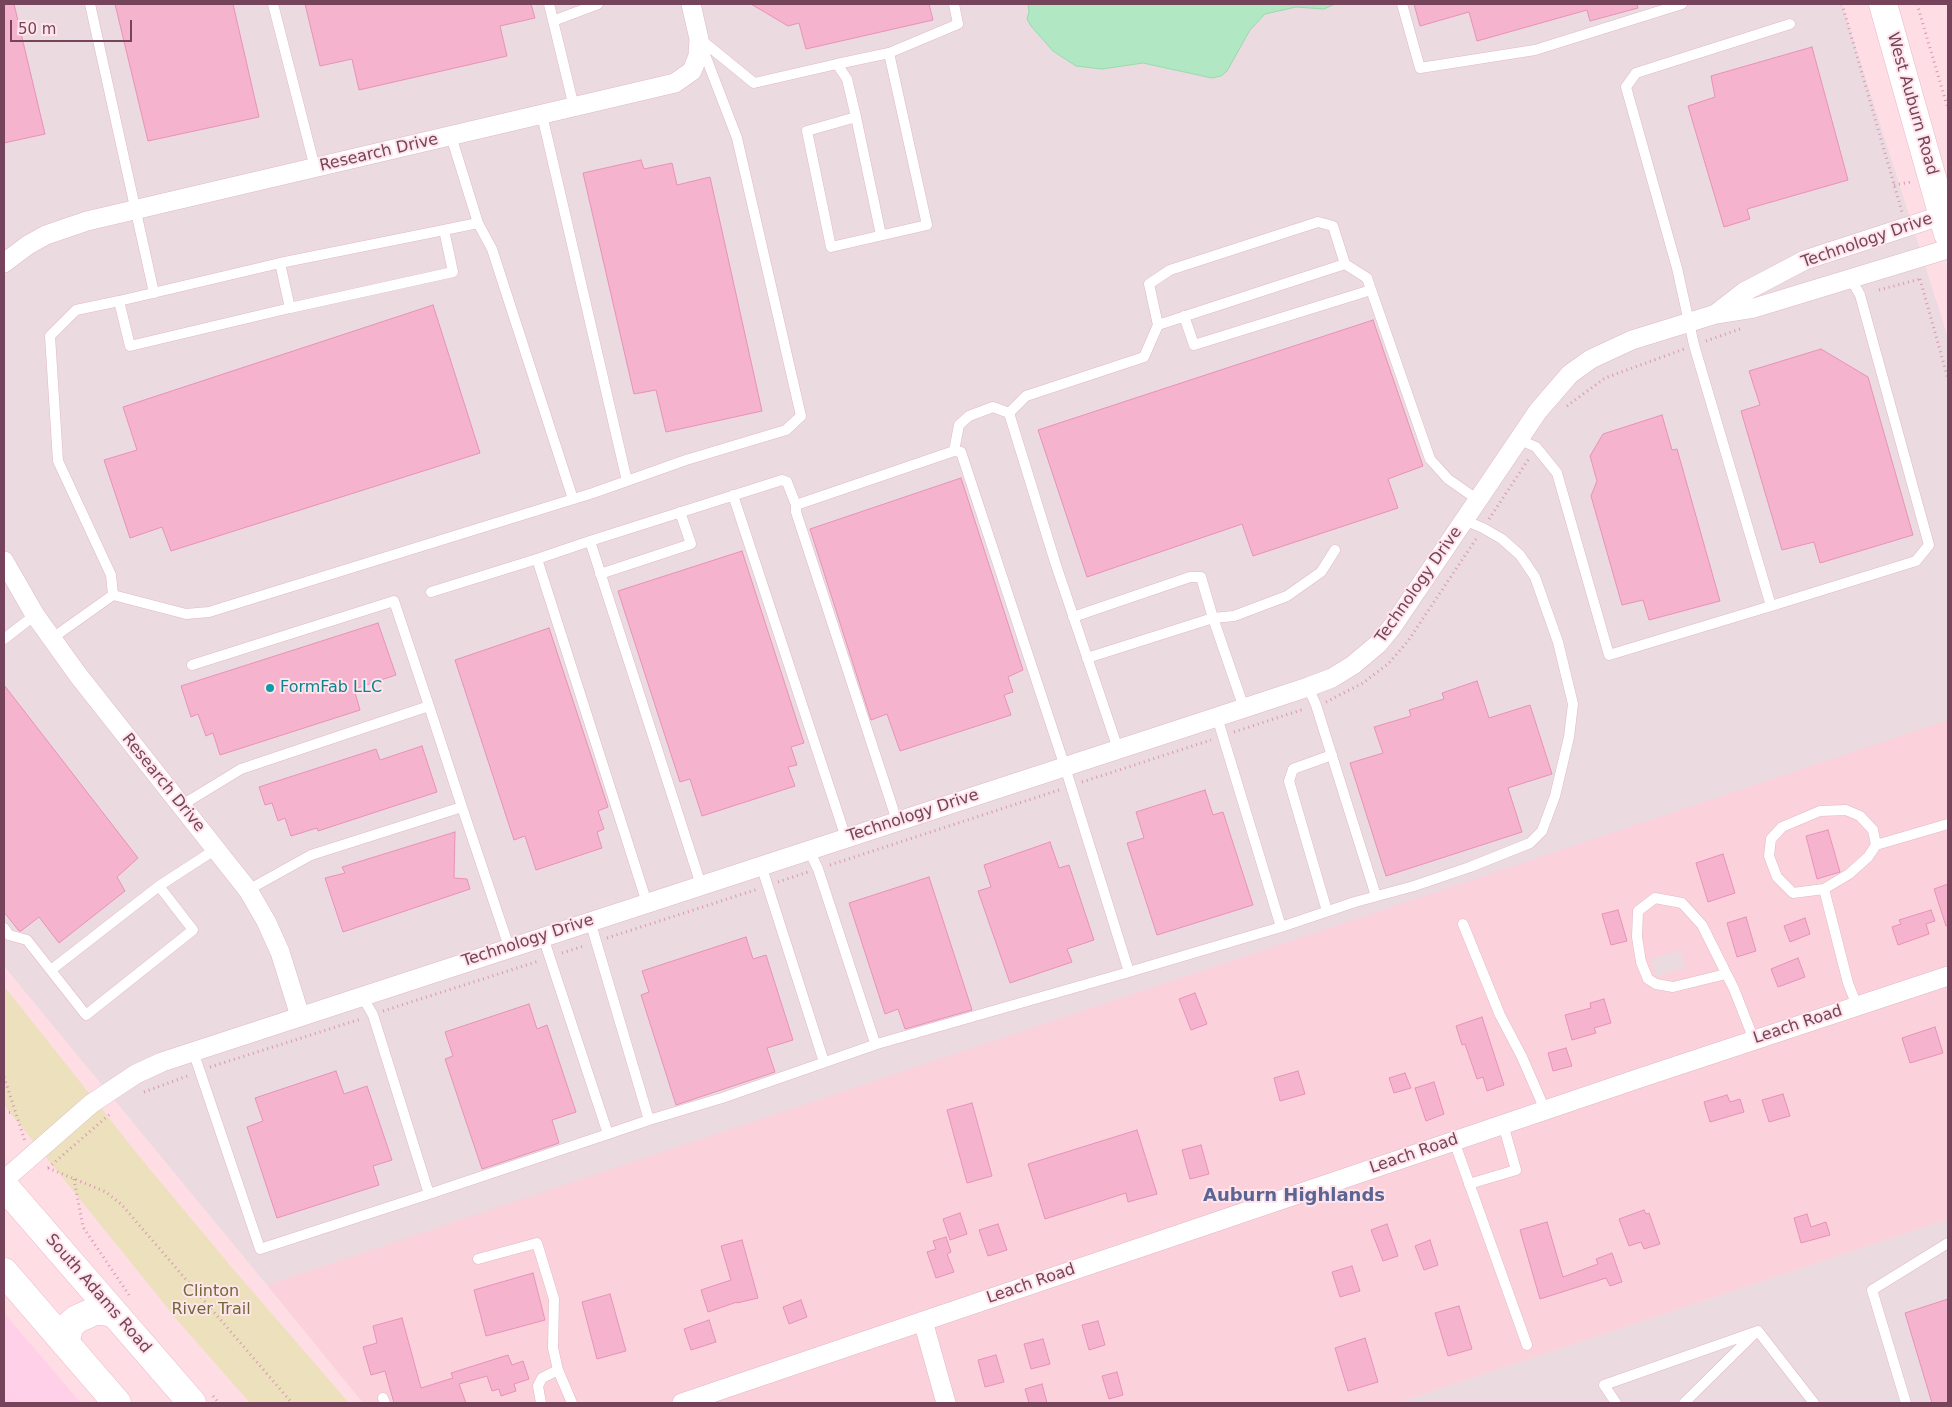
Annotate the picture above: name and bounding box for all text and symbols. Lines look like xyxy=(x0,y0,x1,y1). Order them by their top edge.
scale bar xyxy=(12,10,135,42)
text: 50 m xyxy=(18,20,56,38)
street label: West Auburn Road xyxy=(1882,30,1942,178)
street label: Research Drive xyxy=(318,130,440,176)
street label: Technology Drive xyxy=(1799,210,1935,272)
street label: Technology Drive xyxy=(1372,523,1466,647)
place label: FormFab LLC xyxy=(280,678,382,698)
marker: FormFab LLC xyxy=(264,682,276,694)
street label: Research Drive xyxy=(117,730,209,836)
street label: Technology Drive xyxy=(845,786,981,846)
street label: Technology Drive xyxy=(460,911,596,971)
street label: Leach Road xyxy=(1751,1002,1845,1048)
street label: Leach Road xyxy=(1367,1130,1461,1178)
district label: Auburn Highlands xyxy=(1203,1185,1385,1207)
street label: South Adams Road xyxy=(41,1231,155,1357)
street label: Leach Road xyxy=(984,1260,1078,1308)
park label: Clinton River Trail xyxy=(171,1282,251,1320)

